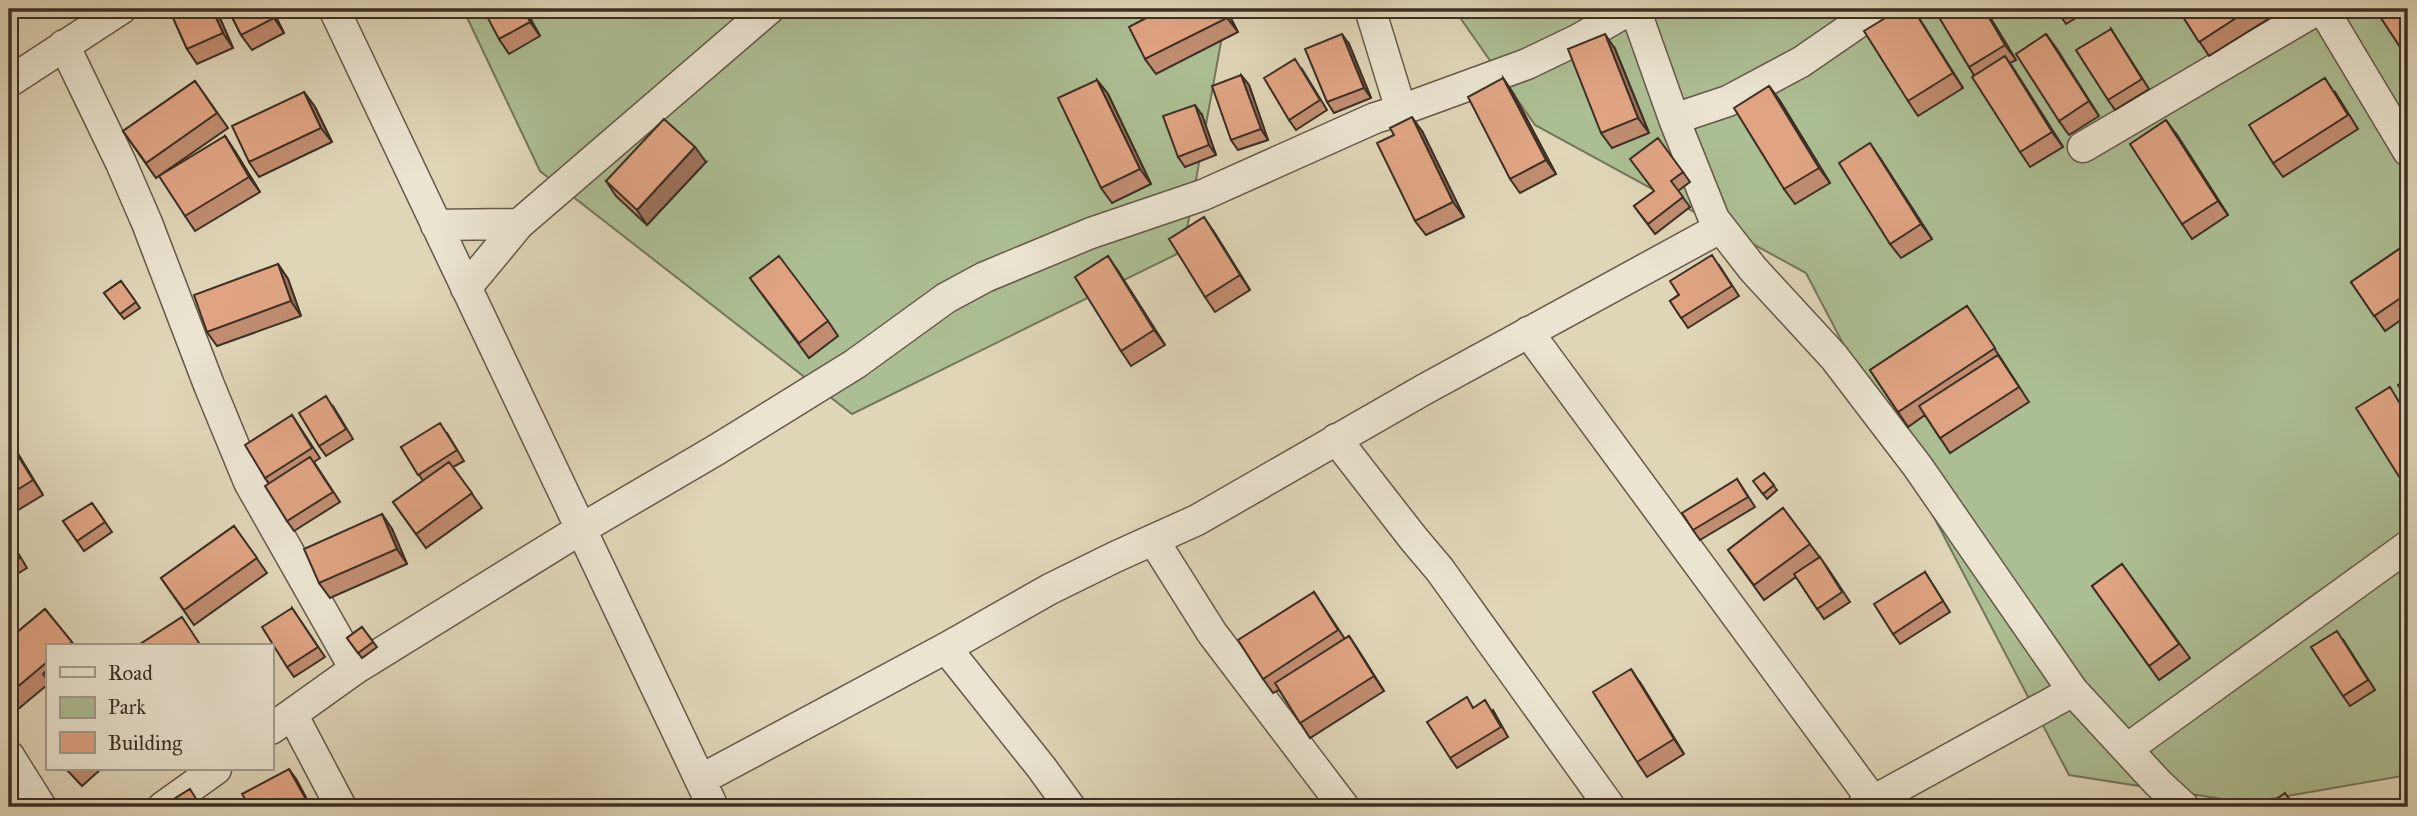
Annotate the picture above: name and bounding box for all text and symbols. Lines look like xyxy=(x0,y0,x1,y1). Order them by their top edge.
legend xyxy=(46,644,273,770)
text: Road xyxy=(108,660,153,686)
text: Park xyxy=(108,694,146,720)
text: Building xyxy=(108,730,182,756)

